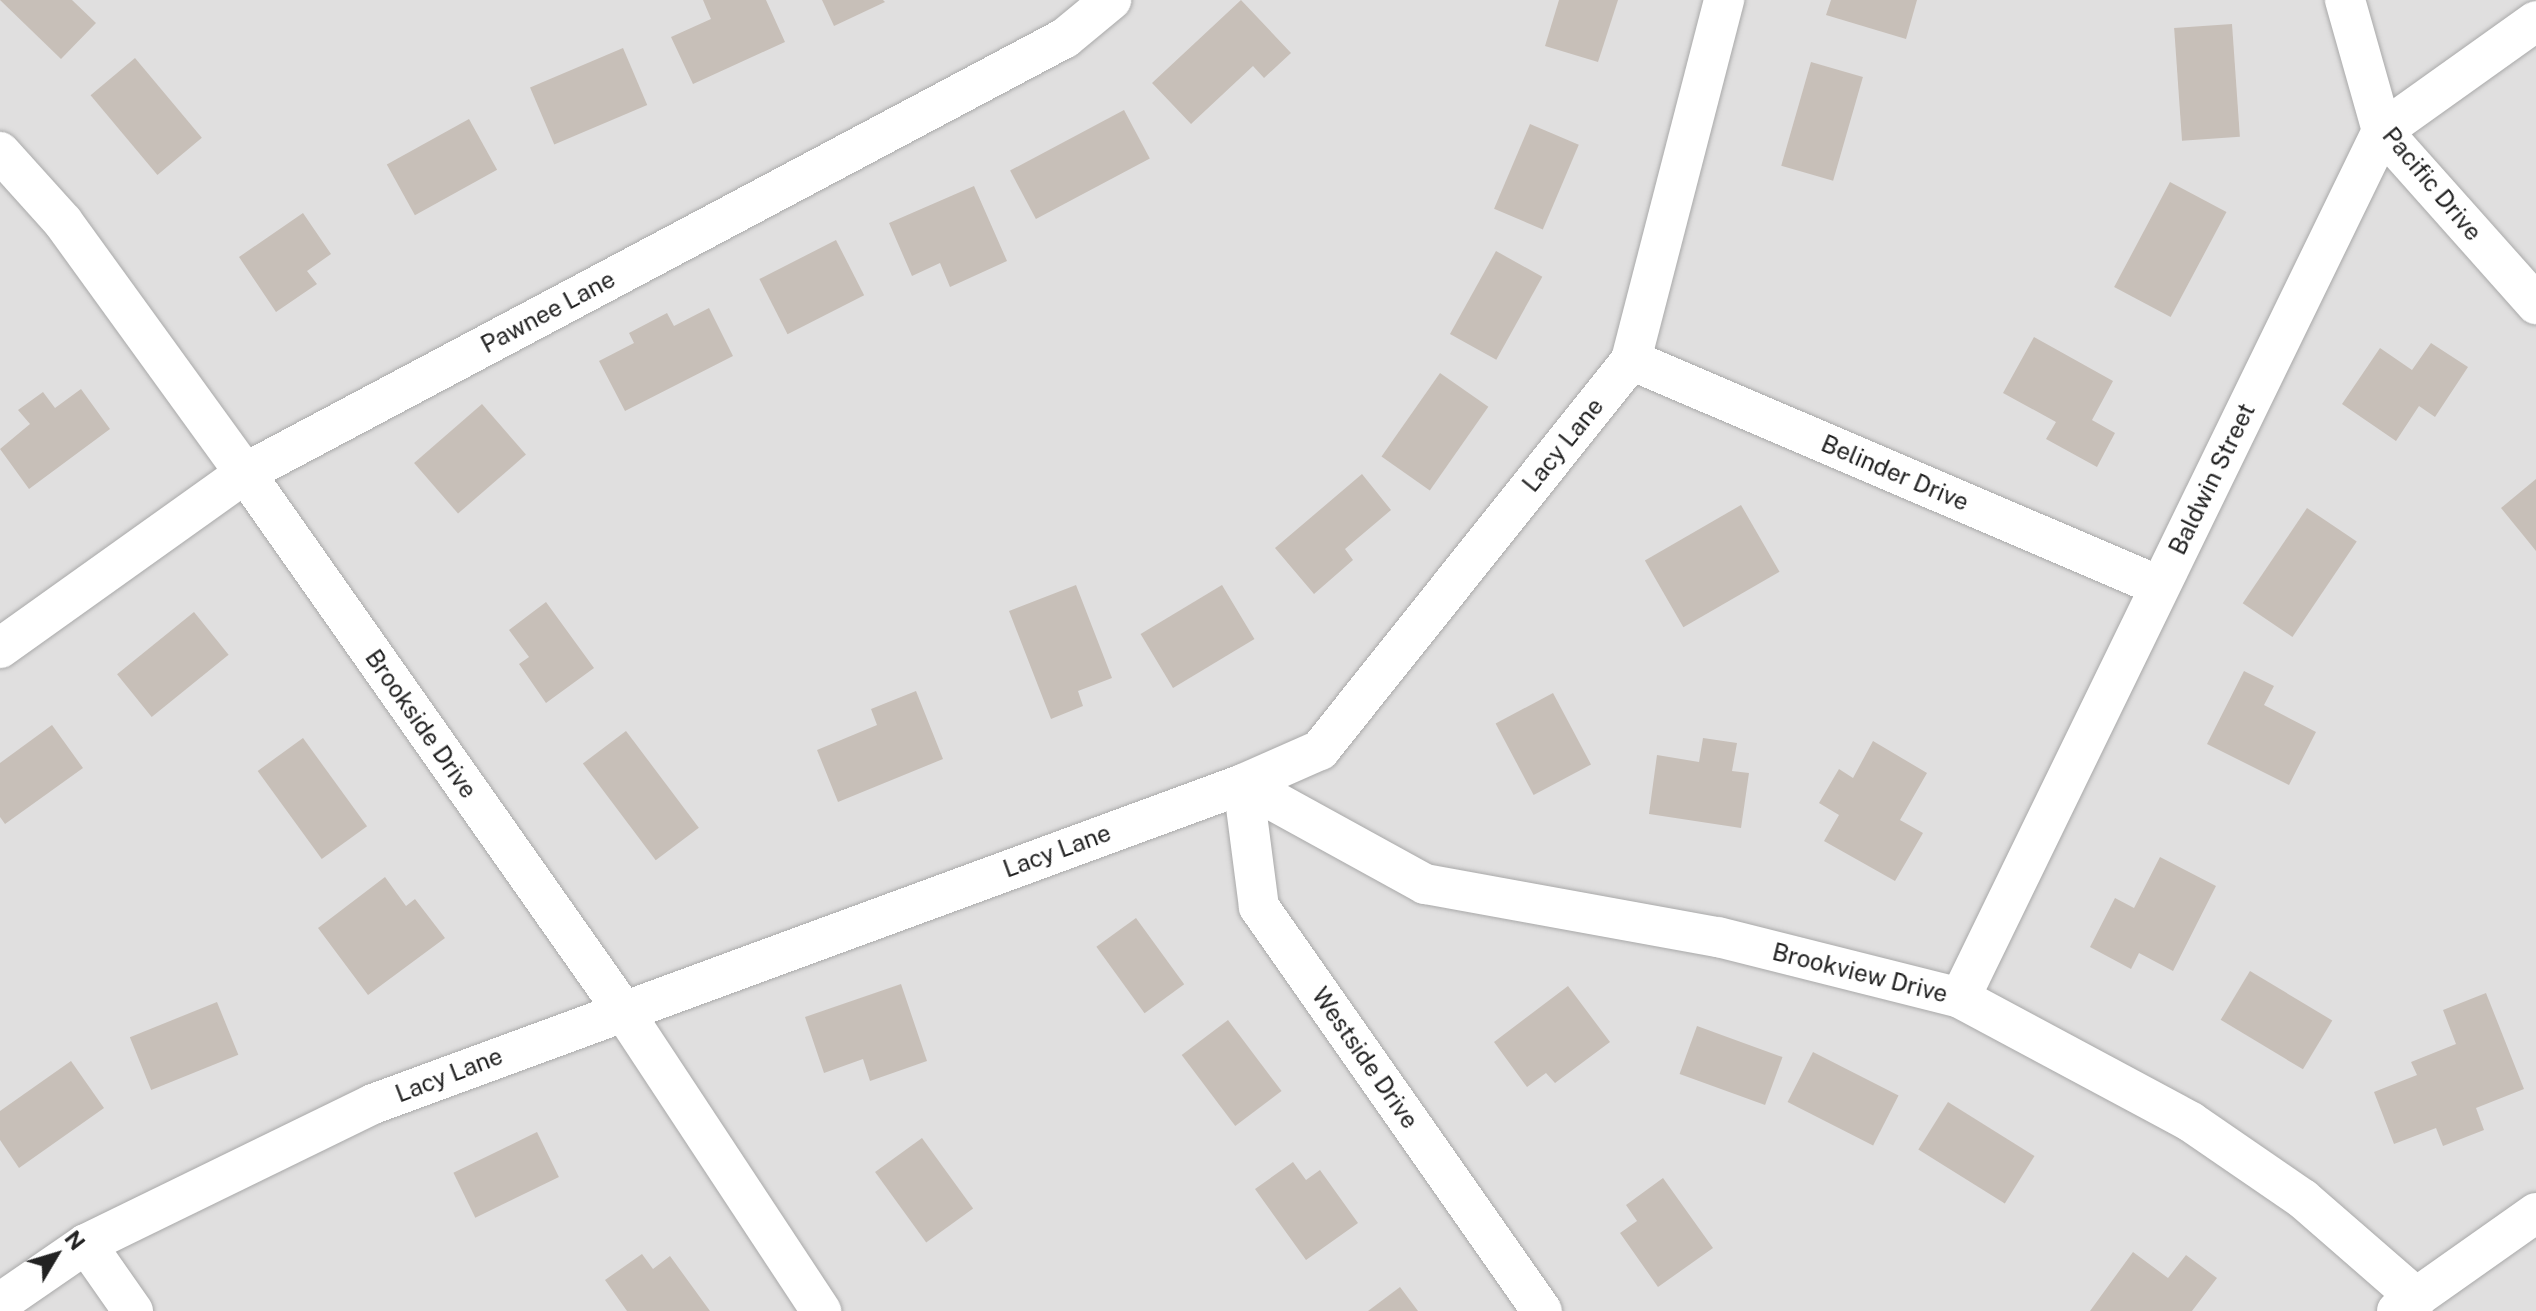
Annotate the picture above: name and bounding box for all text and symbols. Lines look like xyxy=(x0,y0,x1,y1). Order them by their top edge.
street label: Pacific Drive xyxy=(2376,122,2488,246)
street label: Pawnee Lane xyxy=(476,265,620,359)
street label: Lacy Lane xyxy=(1516,392,1610,498)
street label: Baldwin Street xyxy=(2163,399,2261,559)
street label: Belinder Drive xyxy=(1817,429,1973,517)
street label: Brookside Drive xyxy=(359,644,483,804)
street label: Lacy Lane xyxy=(999,818,1115,884)
street label: Brookview Drive xyxy=(1769,937,1951,1009)
street label: Westside Drive xyxy=(1306,982,1424,1134)
street label: Lacy Lane xyxy=(391,1041,507,1109)
north arrow xyxy=(16,1215,96,1295)
text: N xyxy=(59,1225,90,1255)

